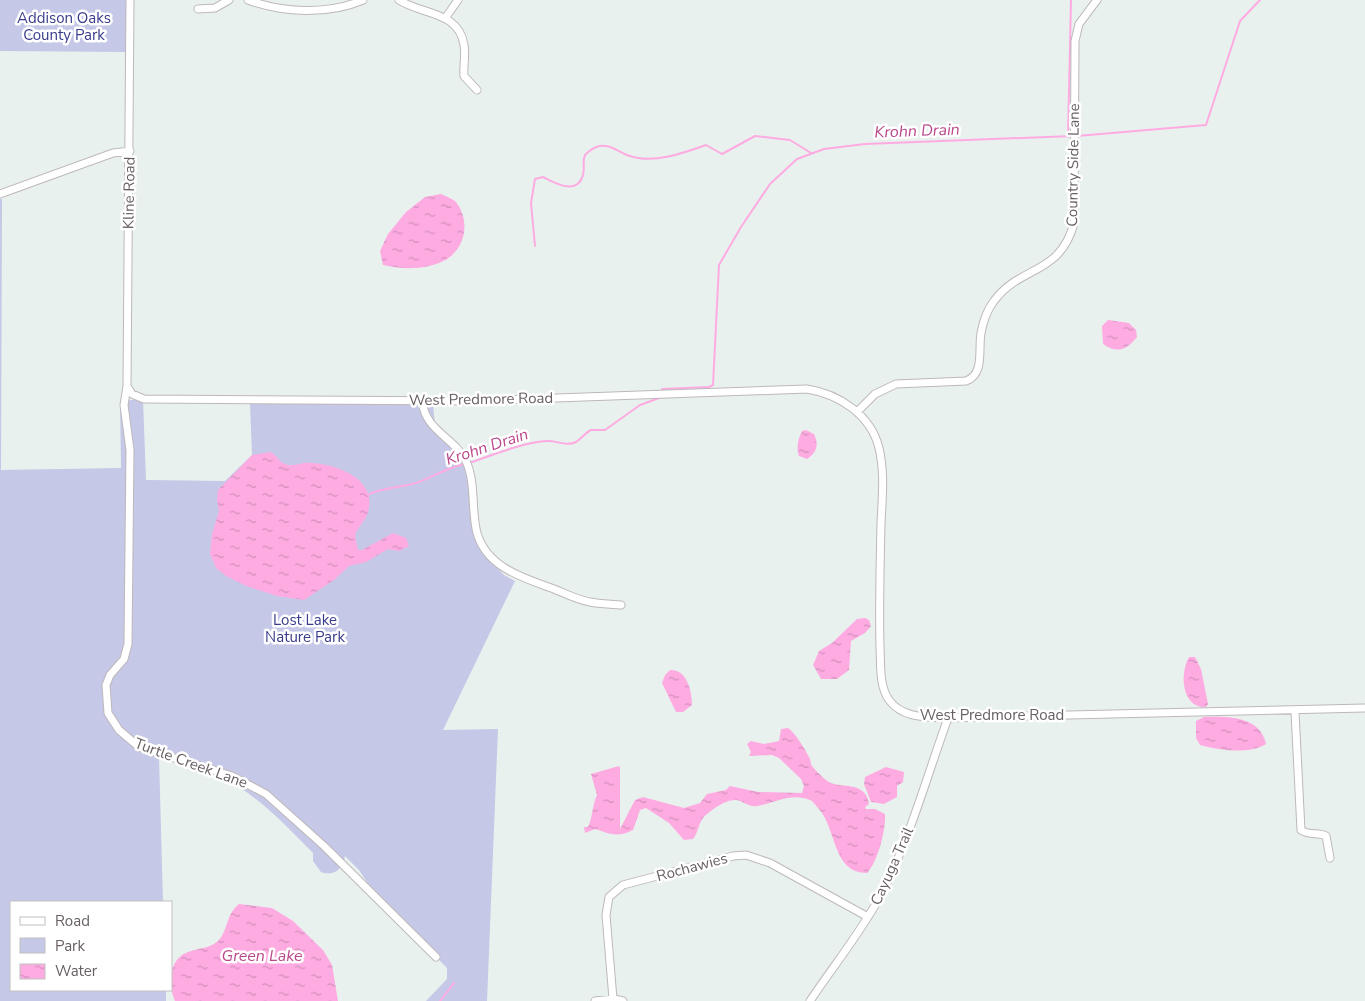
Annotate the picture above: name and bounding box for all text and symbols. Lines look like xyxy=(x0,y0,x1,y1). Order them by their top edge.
park label: Addison Oaks County Park xyxy=(17,8,111,45)
street label: Country Side Lane xyxy=(1062,103,1084,227)
water label: Krohn Drain xyxy=(874,119,960,143)
street label: Kline Road xyxy=(118,157,140,229)
street label: West Predmore Road xyxy=(409,388,553,410)
water label: Krohn Drain xyxy=(443,423,531,471)
park label: Lost Lake Nature Park xyxy=(265,610,345,647)
street label: West Predmore Road xyxy=(920,705,1064,725)
street label: Turtle Creek Lane xyxy=(132,733,250,793)
street label: Cayuga Trail xyxy=(866,823,918,908)
street label: Rochawies xyxy=(654,848,730,886)
legend xyxy=(10,901,172,991)
text: Road xyxy=(55,911,90,931)
text: Park xyxy=(55,936,85,956)
water label: Green Lake xyxy=(222,945,303,967)
text: Water xyxy=(55,961,98,981)

